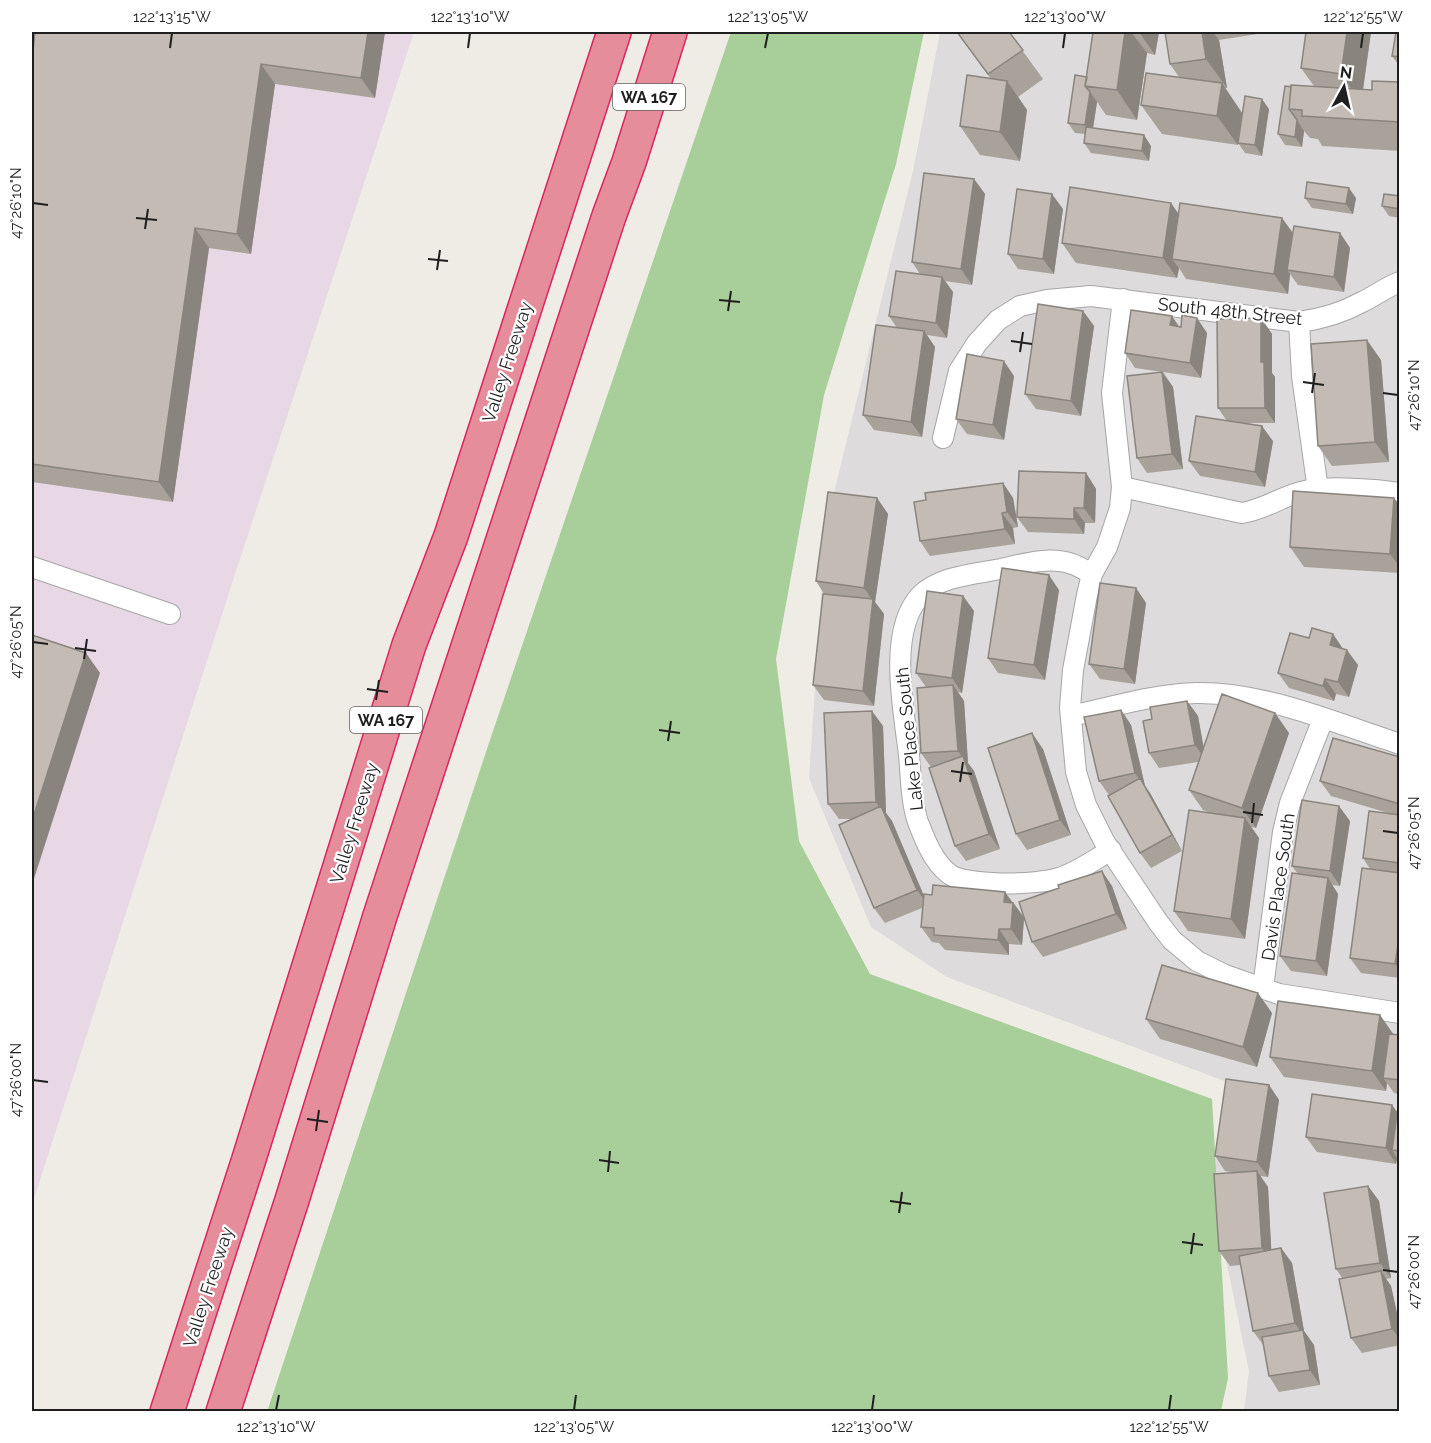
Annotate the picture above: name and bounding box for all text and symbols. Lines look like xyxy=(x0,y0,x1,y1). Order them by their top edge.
text: 122°13'15"W xyxy=(133,8,211,26)
text: 122°13'10"W xyxy=(431,8,510,26)
text: 122°13'05"W xyxy=(728,8,809,26)
text: 122°13'00"W xyxy=(1024,8,1106,26)
text: 122°12'55"W xyxy=(1323,8,1403,26)
north arrow xyxy=(1314,57,1374,117)
text: N xyxy=(1339,62,1353,83)
road number: WA 167 xyxy=(613,84,685,110)
text: 47°26'10"N xyxy=(7,167,25,239)
street label: South 48th Street xyxy=(1157,293,1303,329)
street label: Valley Freeway xyxy=(478,299,536,425)
text: 47°26'10"N xyxy=(1405,359,1423,431)
text: 47°26'05"N xyxy=(7,605,25,679)
street label: Lake Place South xyxy=(891,666,927,812)
road number: WA 167 xyxy=(350,707,422,733)
street label: Valley Freeway xyxy=(326,760,382,886)
text: 47°26'05"N xyxy=(1405,796,1423,870)
street label: Davis Place South xyxy=(1257,812,1299,962)
text: 47°26'00"N xyxy=(7,1043,25,1117)
street label: Valley Freeway xyxy=(179,1224,237,1350)
text: 47°26'00"N xyxy=(1405,1235,1423,1309)
text: 122°13'10"W xyxy=(237,1418,316,1436)
text: 122°13'05"W xyxy=(534,1418,615,1436)
text: 122°13'00"W xyxy=(831,1418,913,1436)
text: 122°12'55"W xyxy=(1129,1418,1209,1436)

